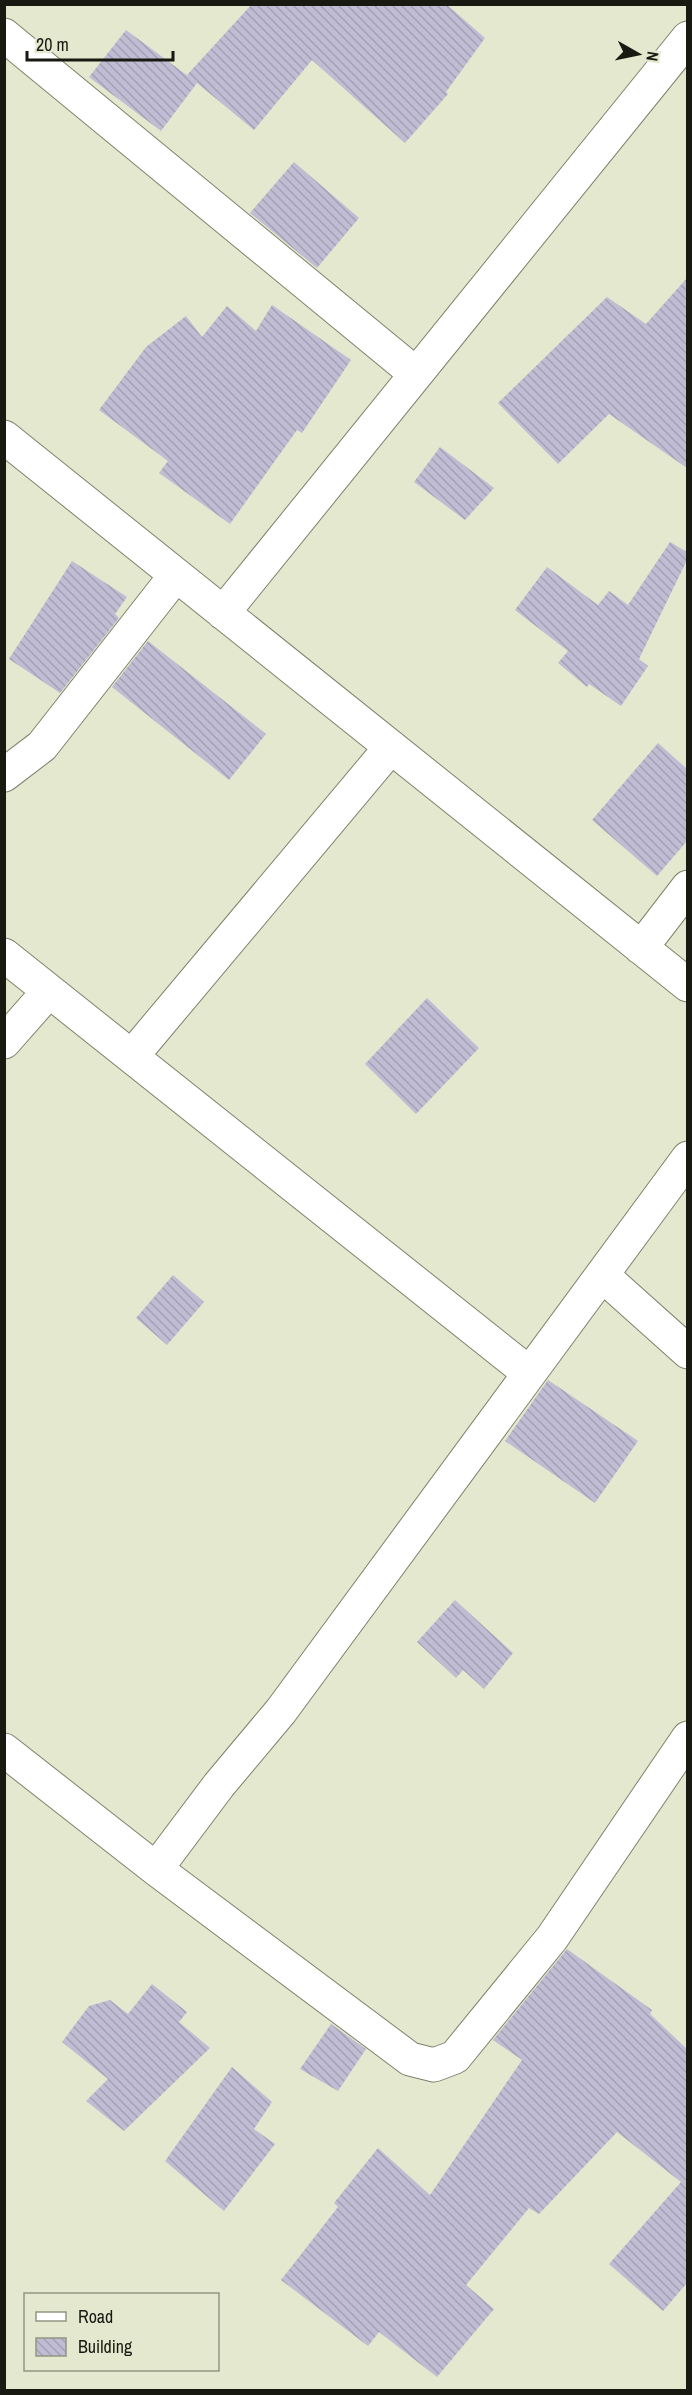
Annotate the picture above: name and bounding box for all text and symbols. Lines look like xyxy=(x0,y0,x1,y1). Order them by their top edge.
scale bar xyxy=(27,24,172,62)
north arrow xyxy=(608,24,668,84)
text: 20 m xyxy=(36,32,69,57)
text: N xyxy=(641,50,664,63)
legend xyxy=(24,2293,219,2371)
text: Road xyxy=(78,2304,113,2329)
text: Building xyxy=(78,2334,133,2359)

